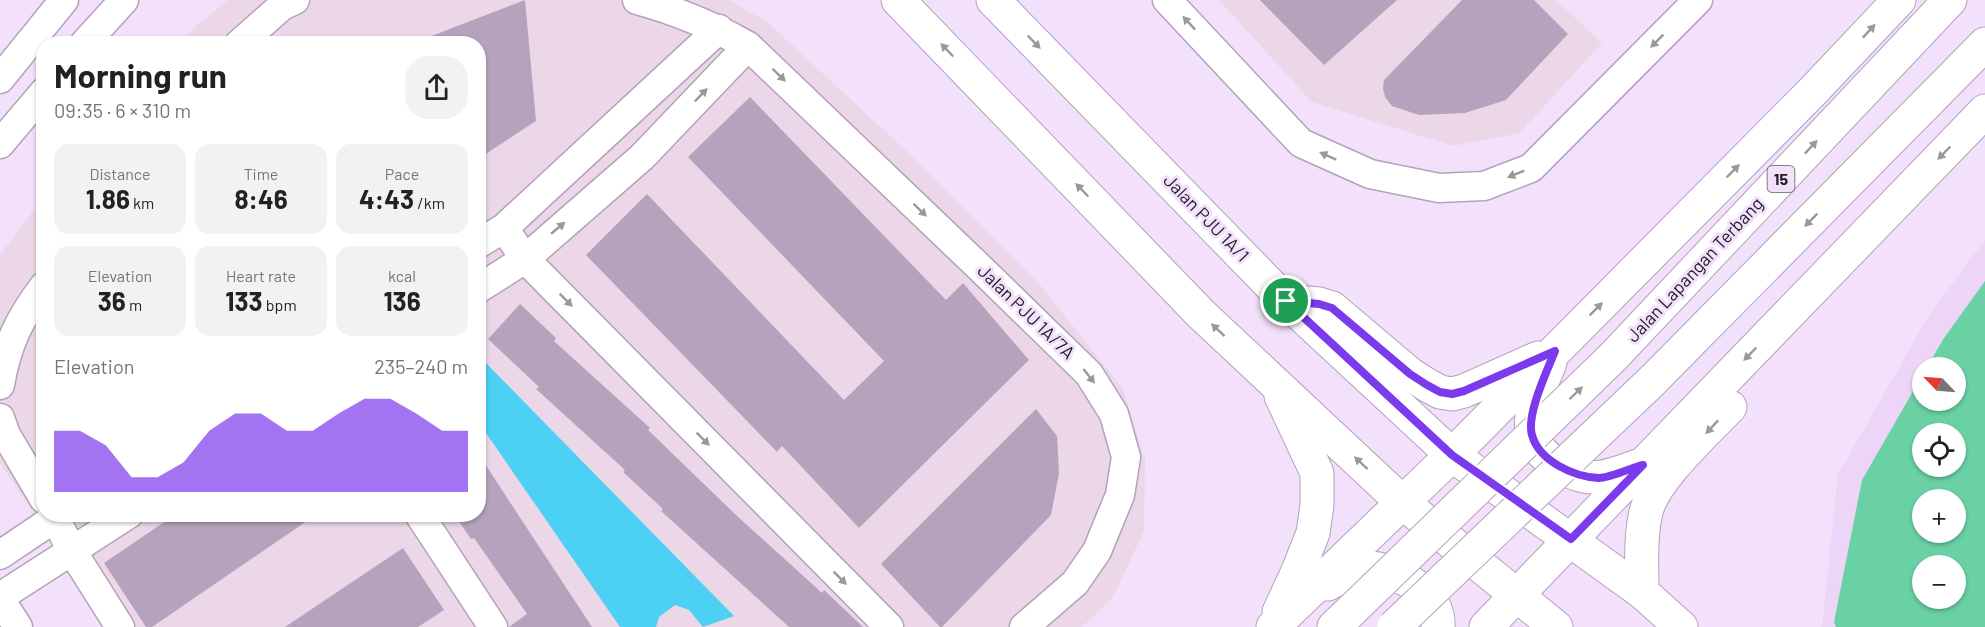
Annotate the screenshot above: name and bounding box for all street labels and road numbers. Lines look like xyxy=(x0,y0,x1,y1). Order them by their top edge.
road number: 15 xyxy=(1768,166,1794,192)
street label: Jalan PJU 1A/1 xyxy=(1159,169,1254,266)
street label: Jalan Lapangan Terbang xyxy=(1621,192,1767,346)
street label: Jalan PJU 1A/7A xyxy=(974,259,1080,363)

